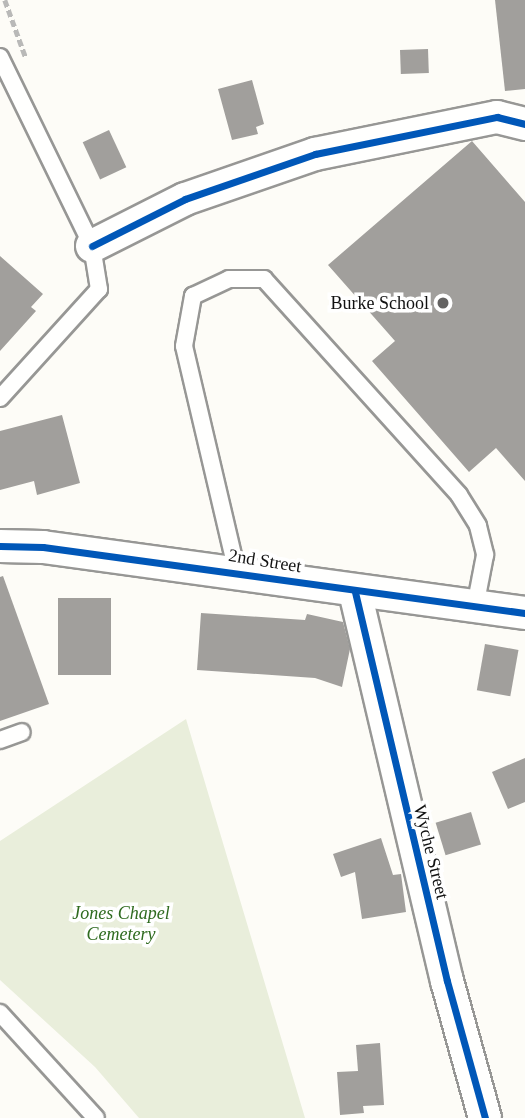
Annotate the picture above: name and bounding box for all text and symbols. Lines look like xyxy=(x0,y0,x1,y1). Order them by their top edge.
place label: Burke School xyxy=(331,292,429,314)
marker: Burke School xyxy=(435,295,451,311)
street label: 2nd Street xyxy=(227,545,303,577)
street label: Wyche Street xyxy=(409,803,453,901)
park label: Jones Chapel Cemetery xyxy=(72,903,170,946)

